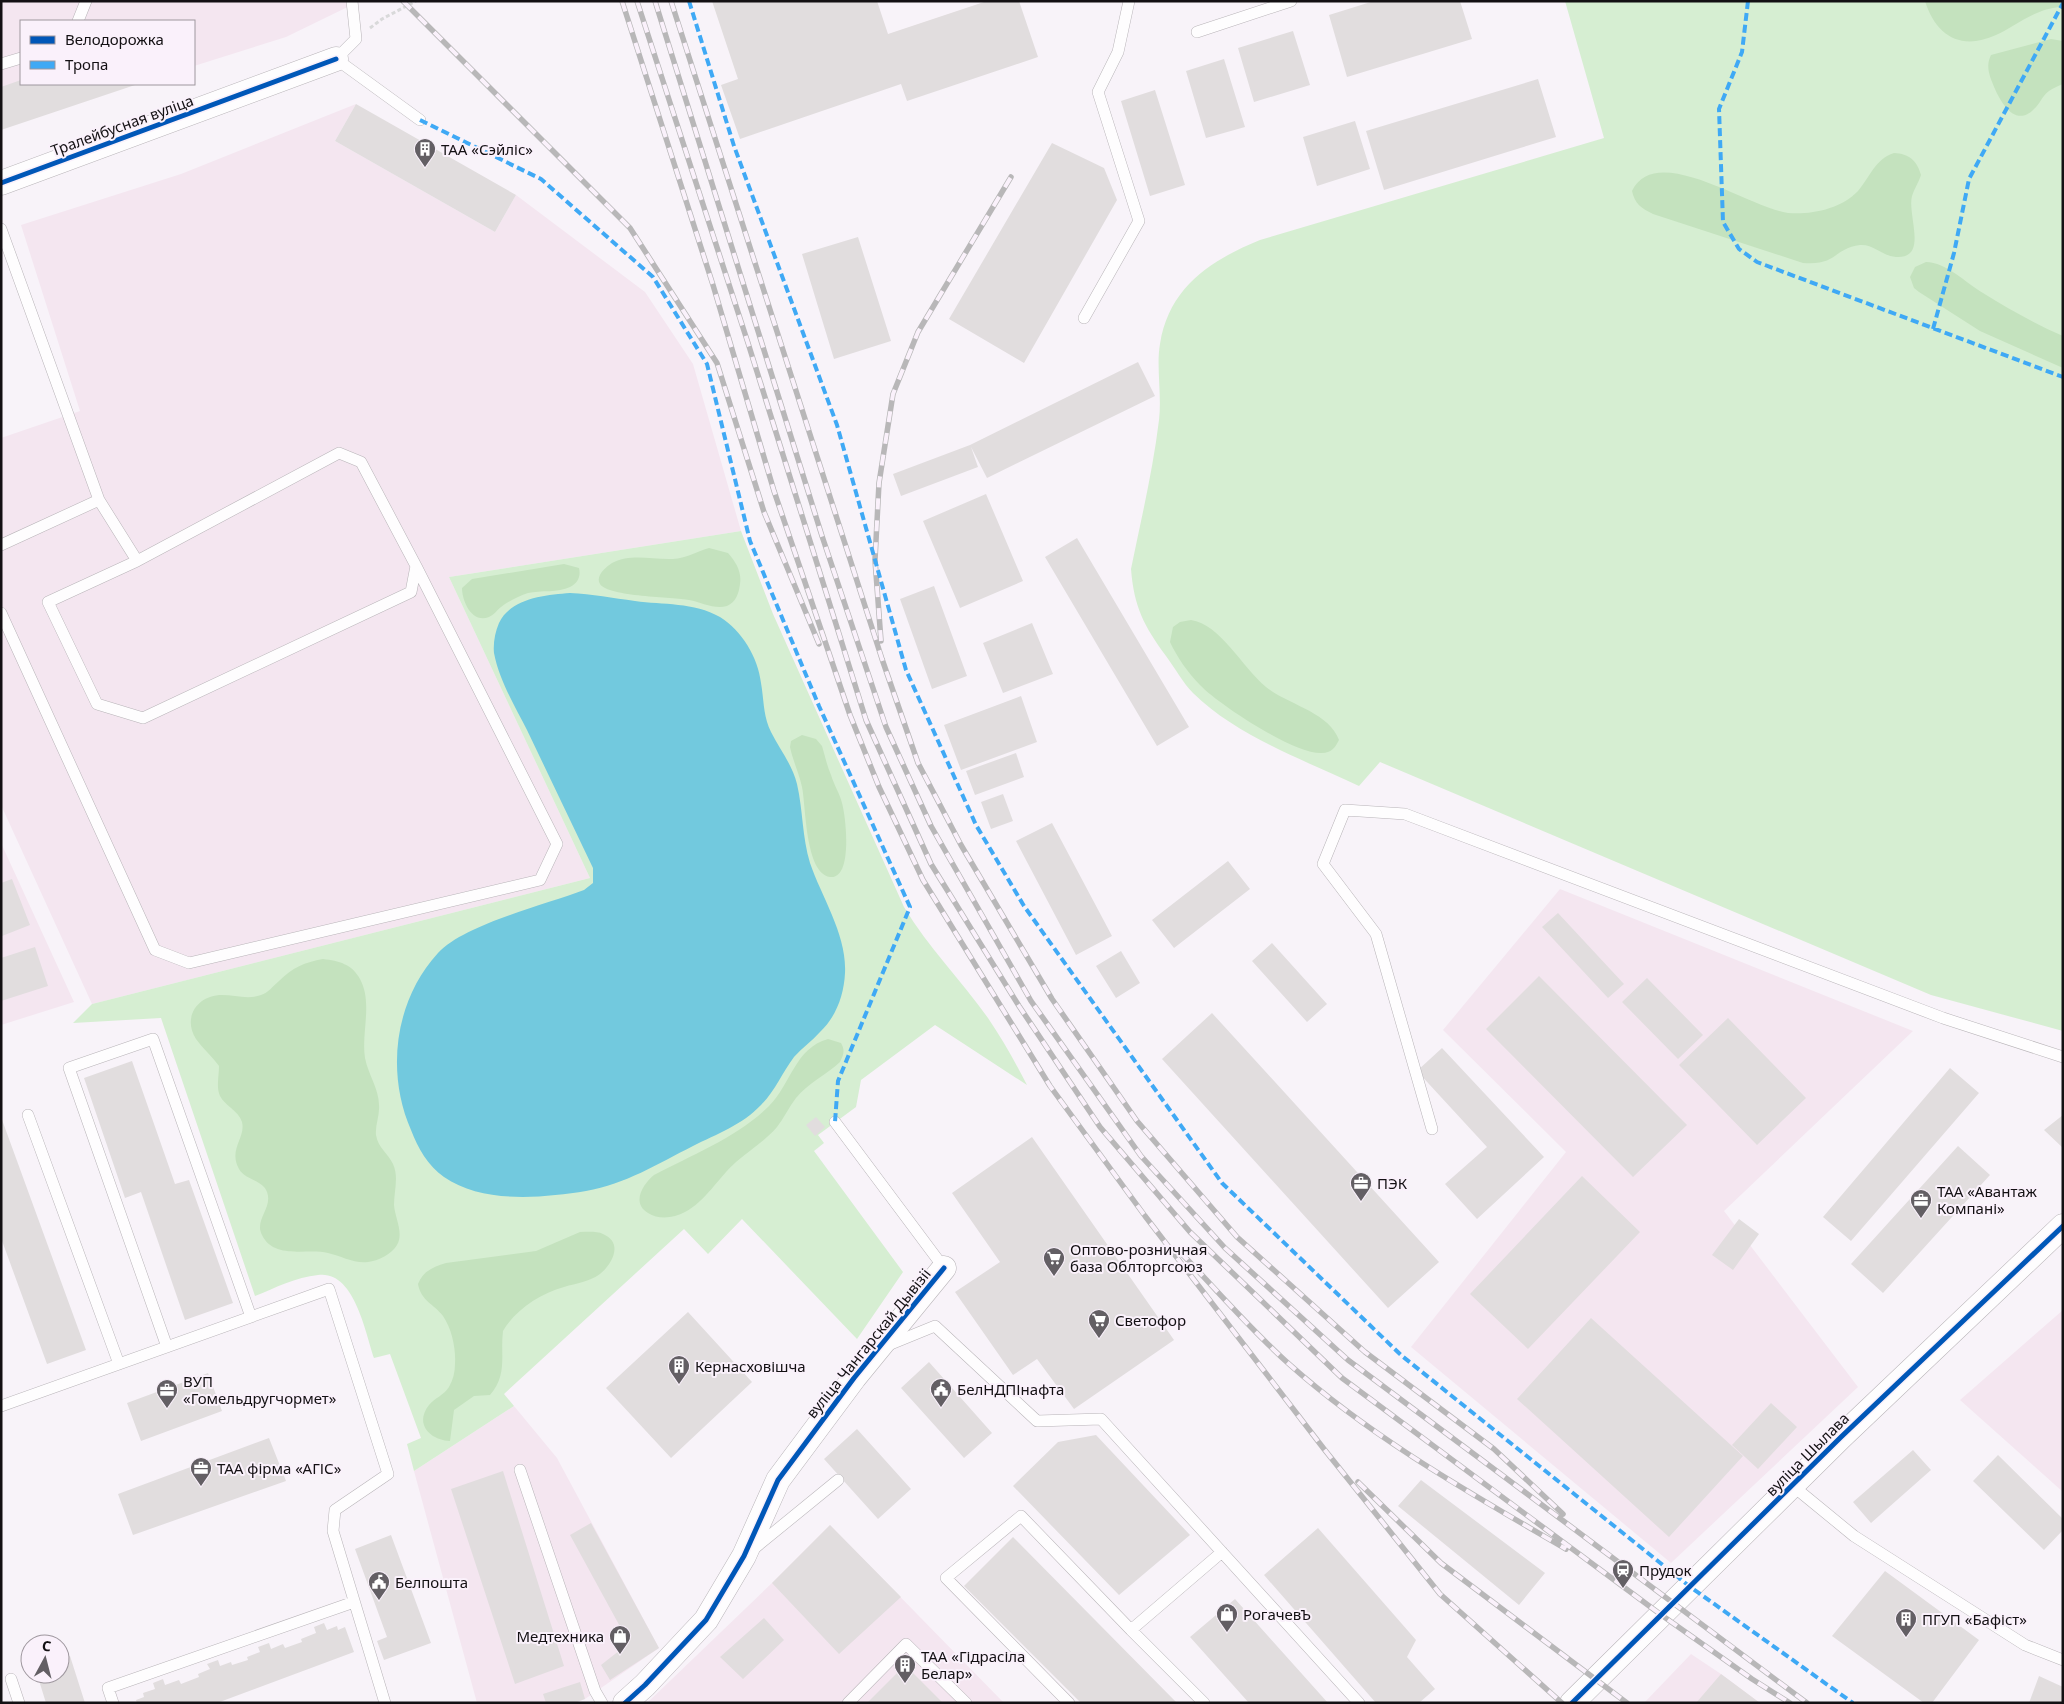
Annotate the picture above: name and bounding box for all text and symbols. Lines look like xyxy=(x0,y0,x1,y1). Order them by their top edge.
legend xyxy=(20,20,195,85)
text: Велодорожка xyxy=(65,29,164,49)
text: Тропа xyxy=(65,54,108,74)
street label: Тралейбусная вуліца xyxy=(48,90,196,160)
building icon: ТАА «Сэйліс» xyxy=(413,137,437,168)
place label: ТАА «Сэйліс» xyxy=(441,139,533,159)
office icon: ПЭК xyxy=(1349,1171,1373,1202)
place label: ПЭК xyxy=(1377,1173,1408,1193)
place label: ТАА «Авантаж Компані» xyxy=(1937,1181,2037,1218)
office icon: ТАА «Авантаж Компані» xyxy=(1909,1188,1933,1219)
place label: Оптово-розничная база Облторгсоюз xyxy=(1070,1239,1207,1276)
supermarket icon: Оптово-розничная база Облторгсоюз xyxy=(1042,1246,1066,1277)
street label: вуліца Чангарскай Дывізіі xyxy=(801,1264,935,1422)
supermarket icon: Светофор xyxy=(1087,1308,1111,1339)
place label: Светофор xyxy=(1115,1310,1186,1330)
building icon: Кернасховішча xyxy=(667,1354,691,1385)
place label: Кернасховішча xyxy=(695,1356,806,1376)
place label: ВУП «Гомельдругчормет» xyxy=(183,1371,337,1408)
public building icon: БелНДПІнафта xyxy=(929,1377,953,1408)
office icon: ВУП «Гомельдругчормет» xyxy=(155,1378,179,1409)
place label: БелНДПІнафта xyxy=(957,1379,1064,1399)
street label: вуліца Шылава xyxy=(1761,1408,1853,1500)
office icon: ТАА фірма «АГІС» xyxy=(189,1456,213,1487)
place label: ТАА фірма «АГІС» xyxy=(217,1458,342,1478)
station icon: Прудок xyxy=(1611,1558,1635,1589)
place label: Прудок xyxy=(1639,1560,1692,1580)
public building icon: Белпошта xyxy=(367,1570,391,1601)
place label: Белпошта xyxy=(395,1572,468,1592)
shop icon: РогачевЪ xyxy=(1215,1602,1239,1633)
place label: РогачевЪ xyxy=(1243,1604,1311,1624)
building icon: ПГУП «Бафіст» xyxy=(1894,1607,1918,1638)
place label: ПГУП «Бафіст» xyxy=(1922,1609,2027,1629)
shop icon: Медтехника xyxy=(608,1624,632,1655)
place label: Медтехника xyxy=(516,1626,604,1646)
north arrow xyxy=(20,1634,70,1684)
text: С xyxy=(41,1636,52,1656)
place label: ТАА «Гідрасіла Белар» xyxy=(921,1646,1025,1683)
building icon: ТАА «Гідрасіла Белар» xyxy=(893,1653,917,1684)

